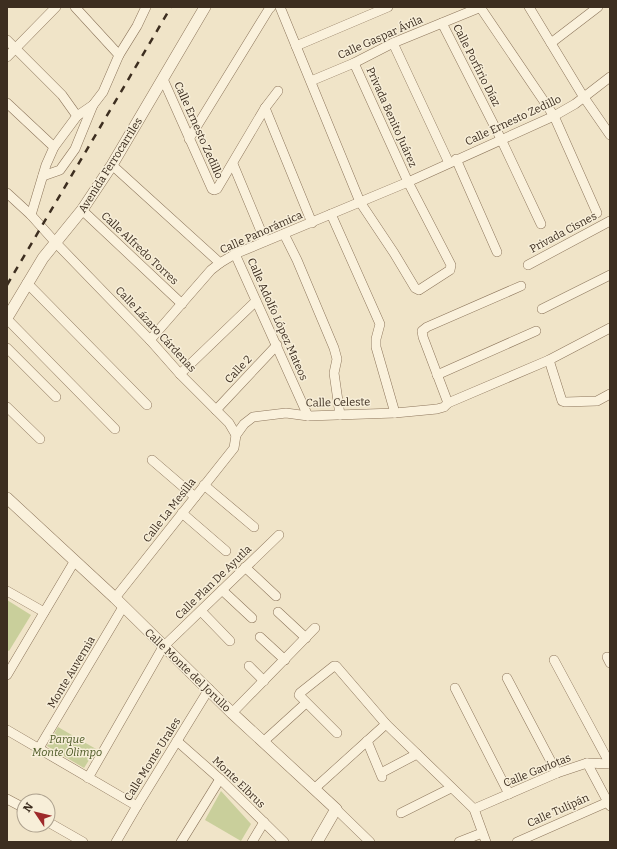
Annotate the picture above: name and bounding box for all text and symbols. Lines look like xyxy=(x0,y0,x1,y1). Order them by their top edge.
street label: Calle Gaspar Ávila xyxy=(335,12,425,62)
street label: Calle Porfirio Díaz xyxy=(450,22,503,109)
street label: Privada Benito Juárez xyxy=(364,65,419,169)
street label: Calle Ernesto Zedillo xyxy=(171,80,226,181)
street label: Calle Ernesto Zedillo xyxy=(463,92,563,148)
street label: Avenida Ferrocarriles xyxy=(76,115,145,215)
street label: Calle Panorámica xyxy=(218,208,304,256)
street label: Calle Alfredo Torres xyxy=(98,209,181,287)
street label: Privada Cisnes xyxy=(528,209,599,256)
street label: Calle Adolfo López Mateos xyxy=(245,256,310,382)
street label: Calle Lázaro Cárdenas xyxy=(113,284,199,375)
street label: Calle 2 xyxy=(222,353,255,386)
street label: Calle Celeste xyxy=(306,395,370,410)
street label: Calle La Mesilla xyxy=(140,476,199,545)
street label: Calle Plan De Ayutla xyxy=(173,543,254,622)
street label: Calle Monte del Jorullo xyxy=(142,626,233,715)
street label: Monte Auvernia xyxy=(45,634,98,711)
street label: Calle Monte Urales xyxy=(122,715,183,803)
park label: Parque Monte Olimpo xyxy=(32,733,102,759)
street label: Calle Gaviotas xyxy=(502,751,573,790)
street label: Monte Elbrus xyxy=(210,754,268,811)
street label: Calle Tulipán xyxy=(525,791,591,830)
north arrow xyxy=(16,793,56,833)
text: N xyxy=(20,800,36,815)

